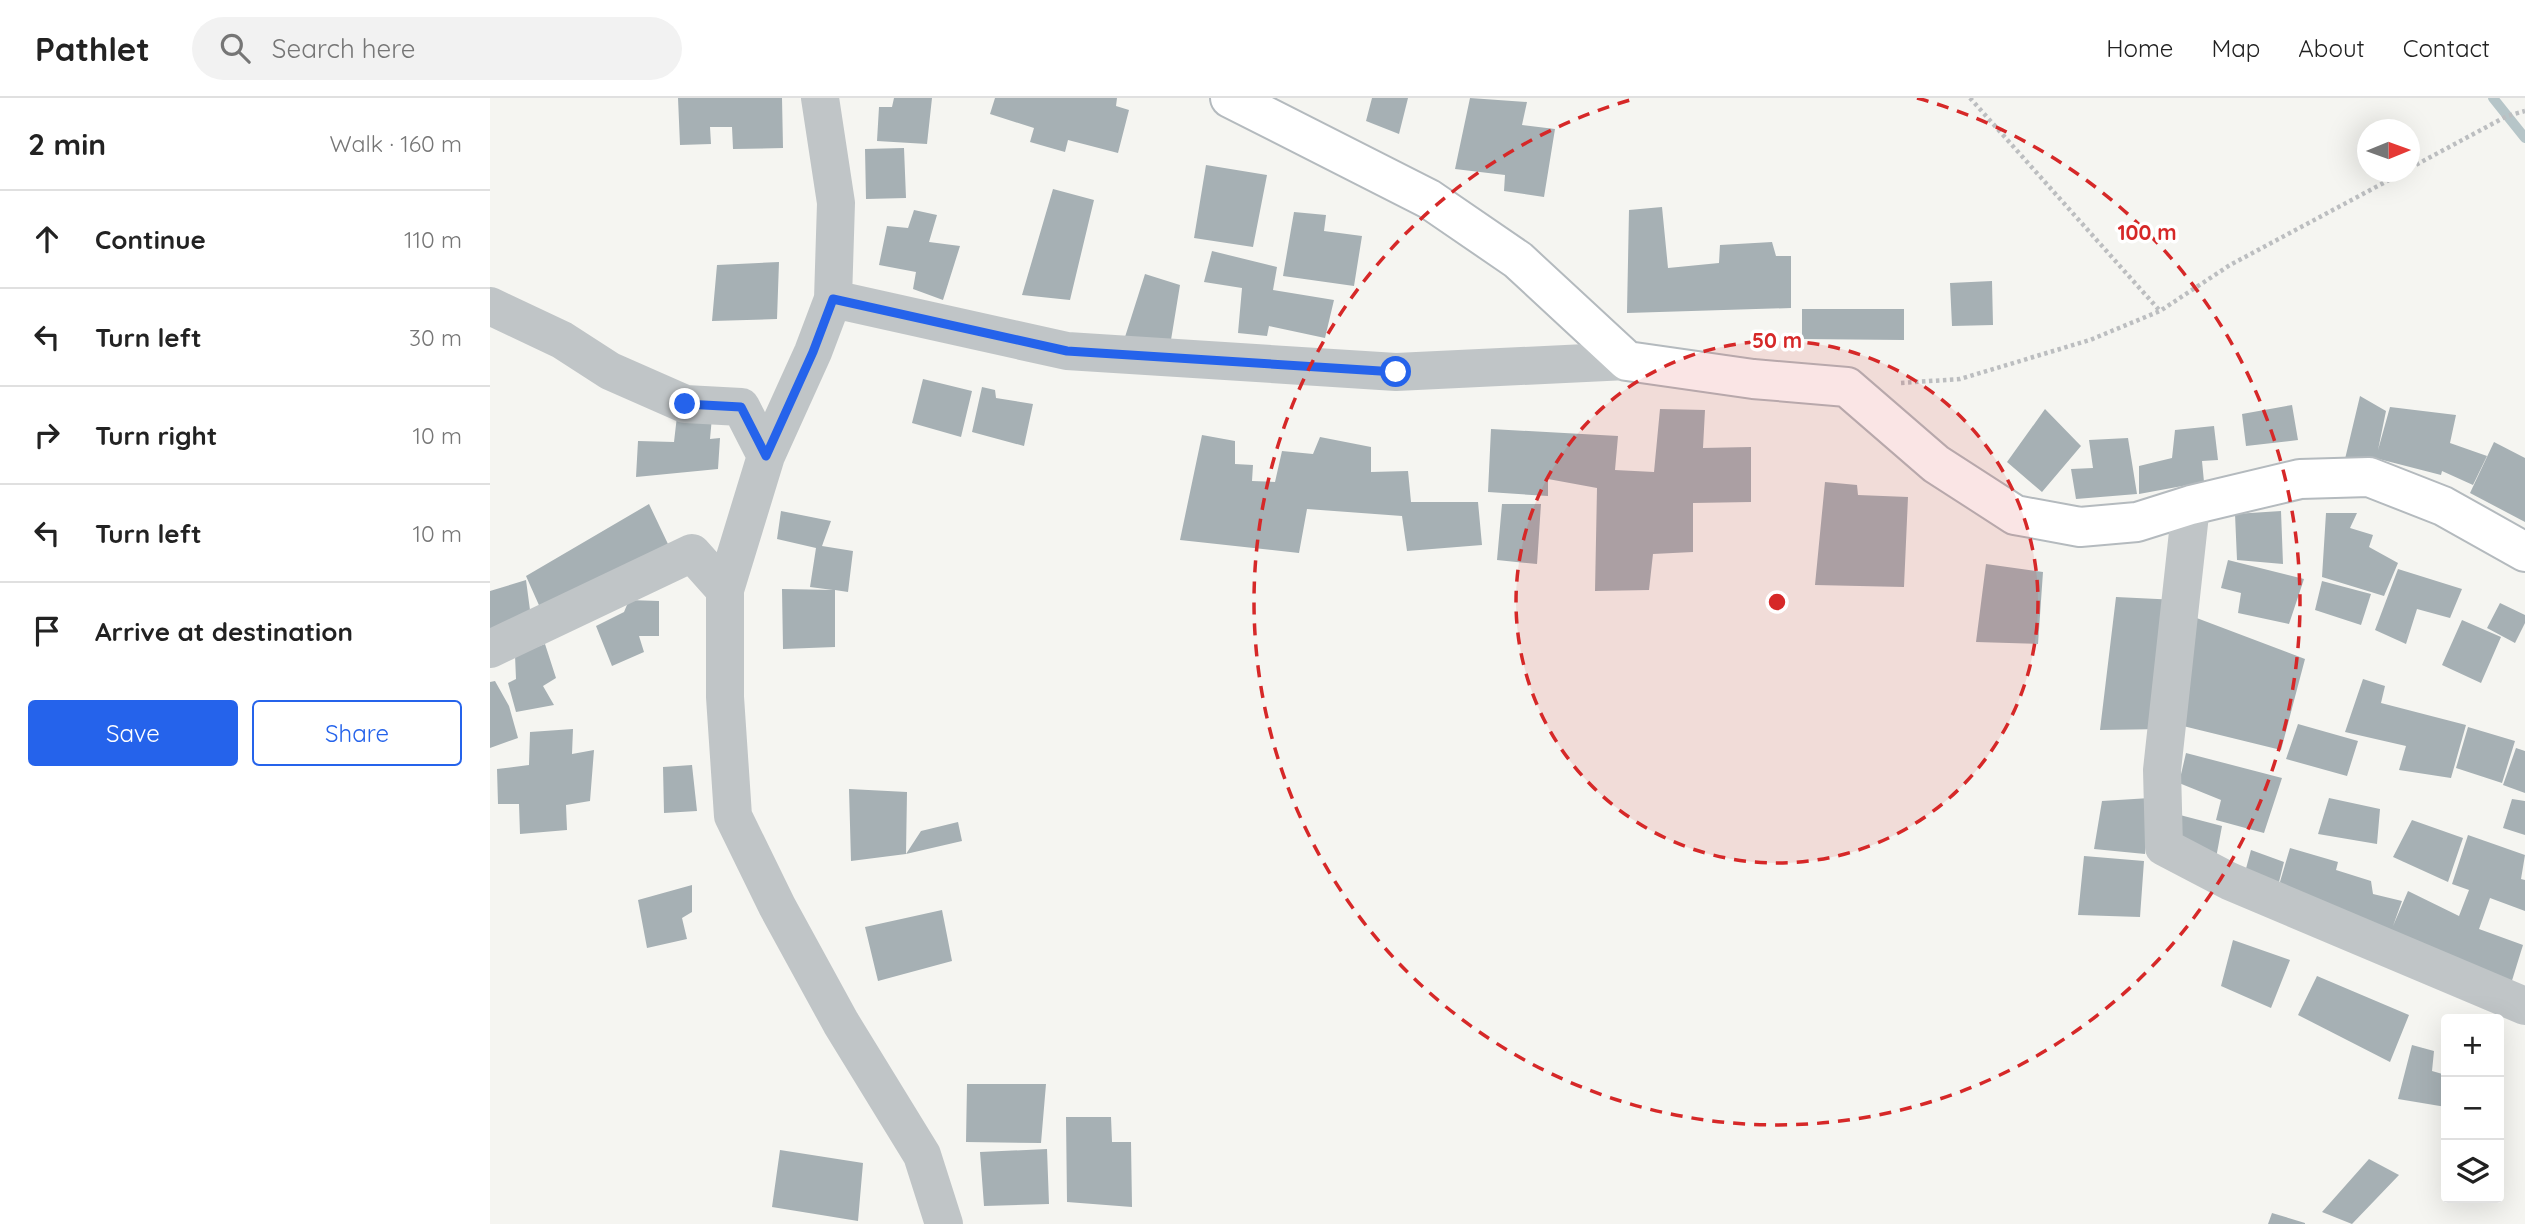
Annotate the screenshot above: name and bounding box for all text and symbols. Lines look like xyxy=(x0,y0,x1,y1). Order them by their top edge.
search box xyxy=(192,17,682,80)
text: Pathlet xyxy=(35,28,150,69)
icon: search xyxy=(216,29,254,67)
text: Search here xyxy=(272,32,415,65)
text: Home xyxy=(2106,33,2173,63)
text: Map xyxy=(2211,33,2260,63)
text: About xyxy=(2298,33,2365,63)
text: Contact xyxy=(2403,33,2490,63)
north arrow xyxy=(2357,119,2420,182)
text: 2 min xyxy=(28,125,106,163)
text: Walk · 160 m xyxy=(330,129,462,158)
text: 100 m xyxy=(2117,219,2177,245)
icon: ahead xyxy=(28,220,66,258)
text: Continue xyxy=(95,223,206,256)
text: 110 m xyxy=(404,225,462,254)
icon: left xyxy=(28,318,66,356)
text: Turn left xyxy=(95,321,202,354)
text: 30 m xyxy=(409,323,462,352)
text: 50 m xyxy=(1752,327,1802,353)
route start xyxy=(1380,356,1411,387)
route end xyxy=(669,388,700,419)
icon: right xyxy=(28,416,66,454)
text: Turn right xyxy=(95,419,217,452)
text: 10 m xyxy=(413,421,462,450)
icon: left xyxy=(28,514,66,552)
text: Turn left xyxy=(95,517,202,550)
text: 10 m xyxy=(413,519,462,548)
centre of rings xyxy=(1765,590,1789,614)
icon: arrive xyxy=(28,612,66,650)
text: Arrive at destination xyxy=(95,615,353,648)
button: Save xyxy=(28,700,238,766)
button: Share xyxy=(252,700,462,766)
map controls xyxy=(2441,1014,2504,1203)
button: + xyxy=(2441,1014,2504,1077)
button: − xyxy=(2441,1077,2504,1140)
button: layers xyxy=(2441,1140,2504,1203)

